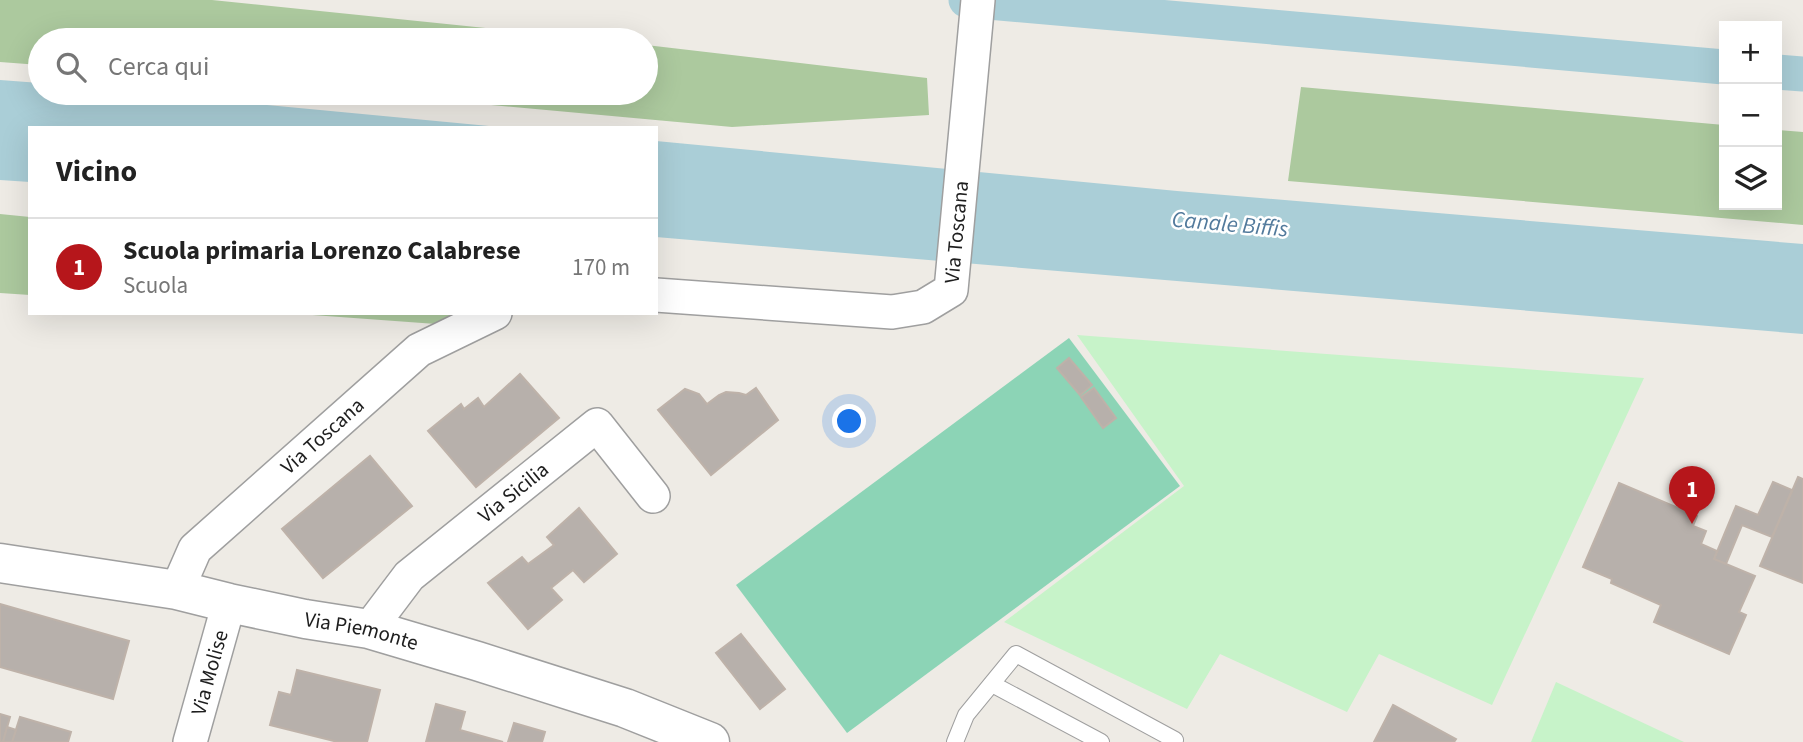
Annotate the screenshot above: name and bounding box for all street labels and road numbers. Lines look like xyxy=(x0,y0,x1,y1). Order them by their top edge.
street label: Via Toscana xyxy=(937,179,976,285)
street label: Via Toscana xyxy=(274,391,371,481)
street label: Via Sicilia xyxy=(471,455,555,530)
street label: Via Piemonte xyxy=(302,604,422,658)
street label: Via Molise xyxy=(183,627,236,719)

